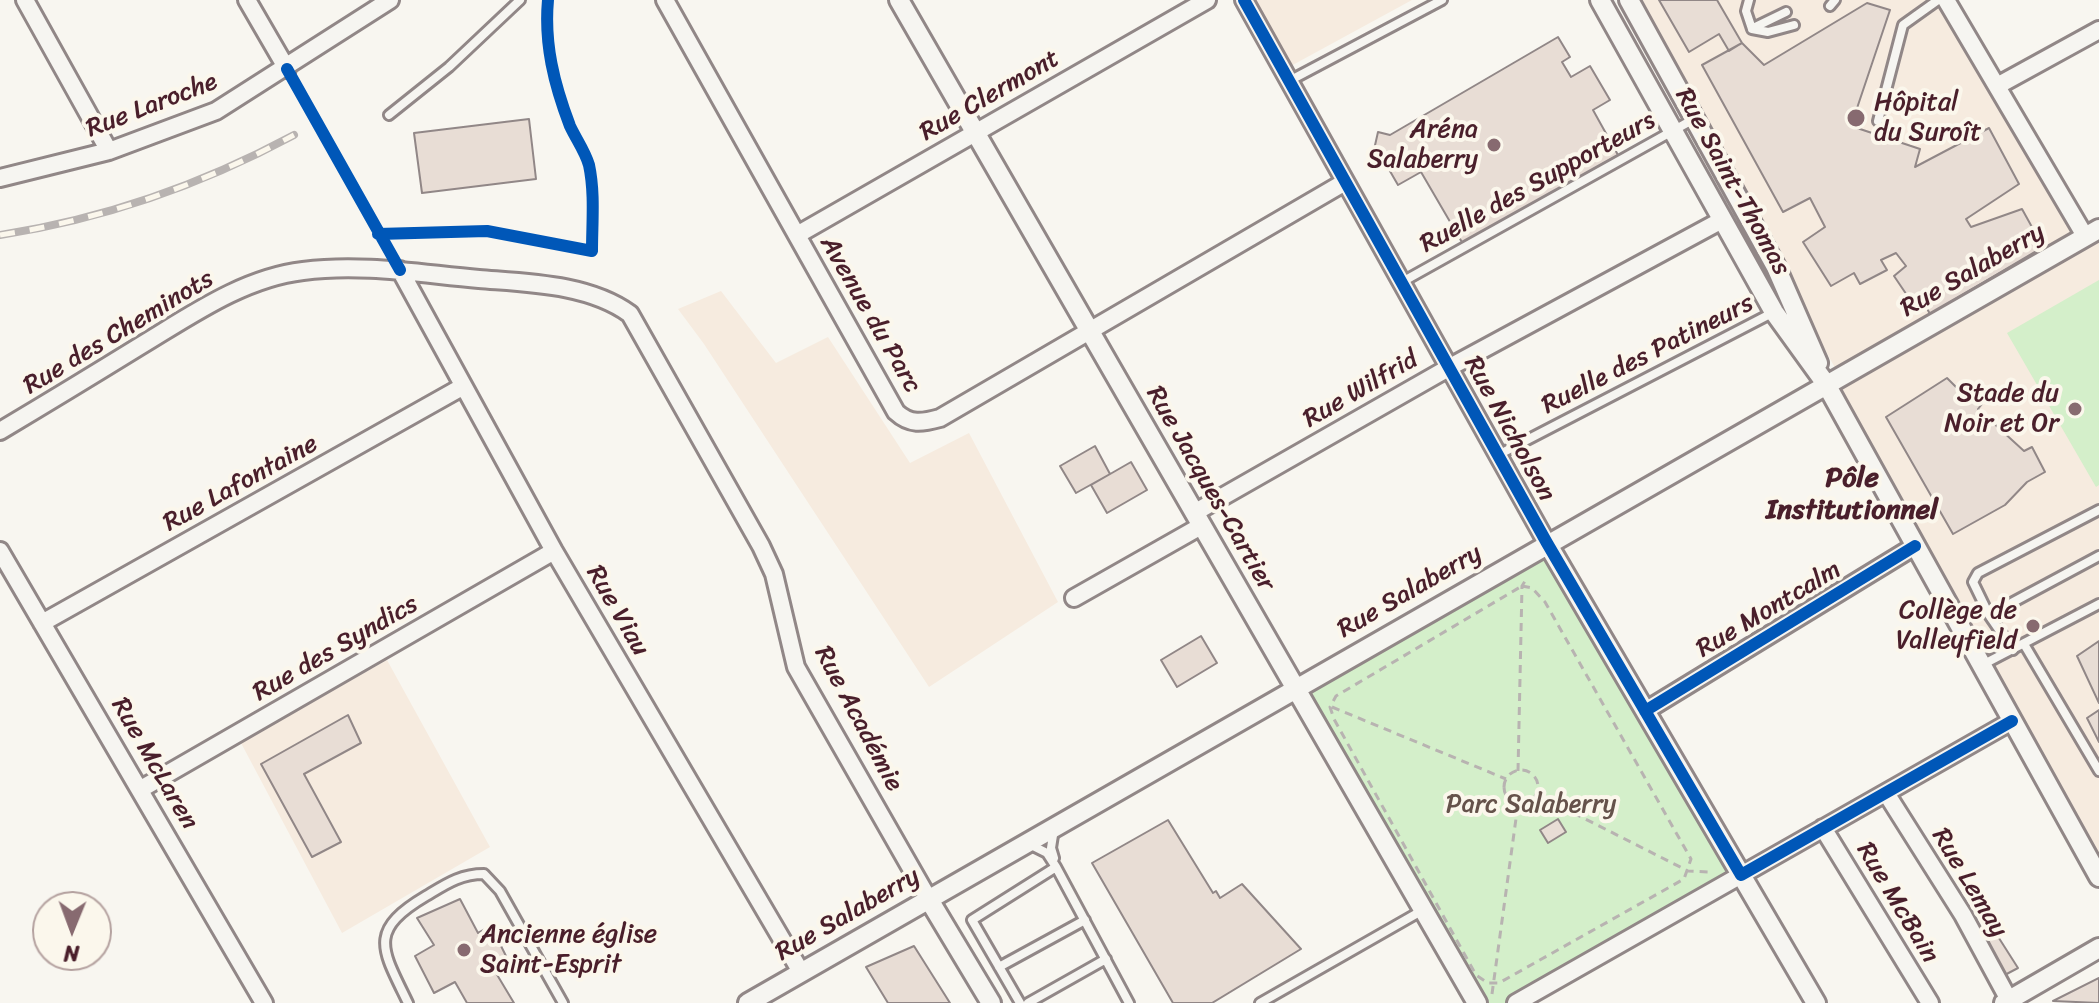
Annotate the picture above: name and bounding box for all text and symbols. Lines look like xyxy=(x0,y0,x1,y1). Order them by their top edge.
street label: Rue Clermont xyxy=(915,43,1065,149)
street label: Rue Laroche xyxy=(82,67,222,145)
street label: Rue Saint-Thomas xyxy=(1668,83,1796,281)
place label: Hôpital du Suroît xyxy=(1874,87,1982,148)
street label: Ruelle des Supporteurs xyxy=(1415,105,1661,261)
marker: Hôpital du Suroît xyxy=(1845,107,1867,129)
place label: Aréna Salaberry xyxy=(1367,114,1478,176)
marker: Aréna Salaberry xyxy=(1485,136,1503,154)
street label: Rue Salaberry xyxy=(1896,217,2050,325)
street label: Avenue du Parc xyxy=(812,231,928,399)
street label: Rue des Cheminots xyxy=(18,264,220,402)
street label: Ruelle des Patineurs xyxy=(1537,288,1759,422)
street label: Rue Wilfrid xyxy=(1298,345,1424,435)
street label: Rue Nicholson xyxy=(1456,351,1562,507)
place label: Stade du Noir et Or xyxy=(1944,378,2059,440)
street label: Rue Jacques-Cartier xyxy=(1139,381,1281,597)
marker: Stade du Noir et Or xyxy=(2066,400,2084,418)
street label: Rue Lafontaine xyxy=(158,429,324,539)
district label: Pôle Institutionnel xyxy=(1766,462,1938,528)
street label: Rue Salaberry xyxy=(1333,538,1487,646)
street label: Rue Montcalm xyxy=(1691,555,1847,665)
street label: Rue Viau xyxy=(579,560,655,662)
street label: Rue des Syndics xyxy=(248,589,424,709)
place label: Collège de Valleyfield xyxy=(1896,595,2017,656)
marker: Collège de Valleyfield xyxy=(2024,617,2042,635)
street label: Rue Académie xyxy=(807,641,909,797)
street label: Rue McLaren xyxy=(104,692,204,836)
park label: Parc Salaberry xyxy=(1446,789,1616,821)
street label: Rue Lemay xyxy=(1924,823,2014,943)
street label: Rue McBain xyxy=(1849,837,1945,969)
street label: Rue Salaberry xyxy=(771,861,925,969)
north arrow xyxy=(32,891,112,971)
place label: Ancienne église Saint-Esprit xyxy=(480,919,657,980)
text: N xyxy=(64,934,80,973)
marker: Ancienne église Saint-Esprit xyxy=(455,941,473,959)

